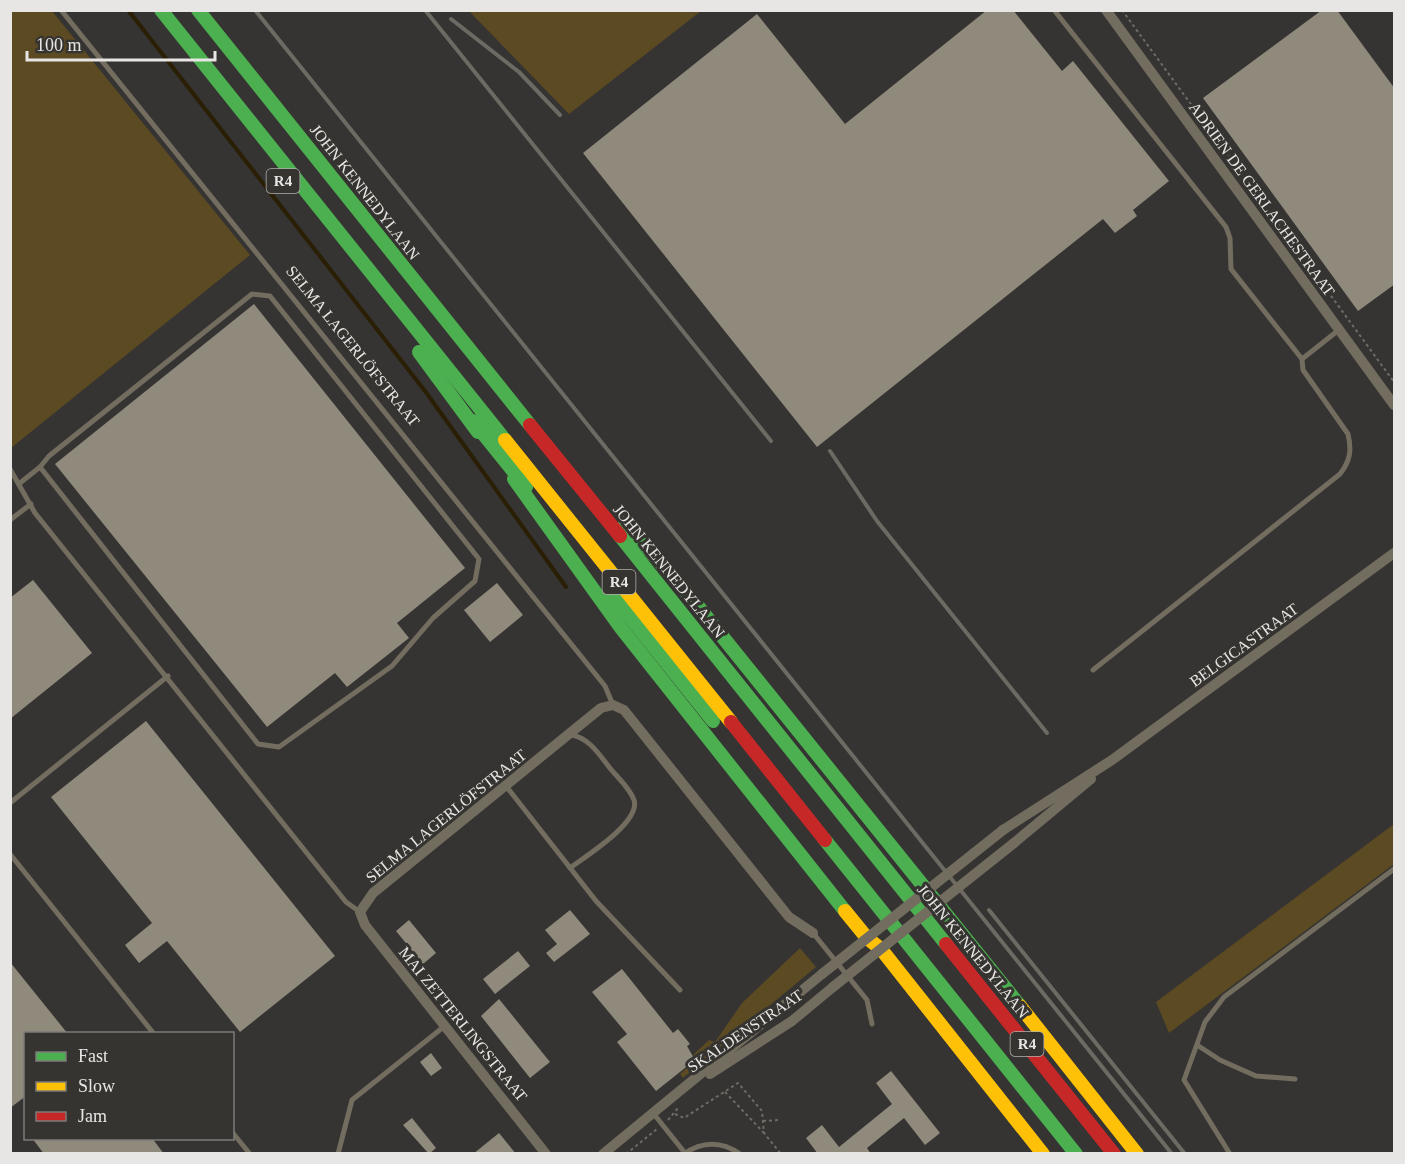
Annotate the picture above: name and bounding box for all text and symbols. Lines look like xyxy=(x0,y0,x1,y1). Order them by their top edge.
scale bar xyxy=(27,24,214,62)
text: 100 m xyxy=(36,35,82,55)
street label: ADRIEN DE GERLACHESTRAAT xyxy=(1186,99,1338,299)
street label: JOHN KENNEDYLAAN xyxy=(307,121,423,263)
road number: R4 xyxy=(266,169,300,193)
street label: SELMA LAGERLÖFSTRAAT xyxy=(283,262,423,430)
street label: JOHN KENNEDYLAAN xyxy=(610,501,728,641)
road number: R4 xyxy=(602,570,636,594)
street label: BELGICASTRAAT xyxy=(1187,600,1302,690)
street label: SELMA LAGERLÖFSTRAAT xyxy=(362,746,530,886)
street label: JOHN KENNEDYLAAN xyxy=(914,881,1032,1021)
street label: MAI ZETTERLINGSTRAAT xyxy=(396,944,531,1105)
street label: SKALDENSTRAAT xyxy=(684,986,806,1076)
legend xyxy=(24,1032,234,1140)
road number: R4 xyxy=(1010,1032,1044,1056)
text: Fast xyxy=(78,1046,108,1066)
text: Slow xyxy=(78,1076,115,1096)
text: Jam xyxy=(78,1106,107,1126)

